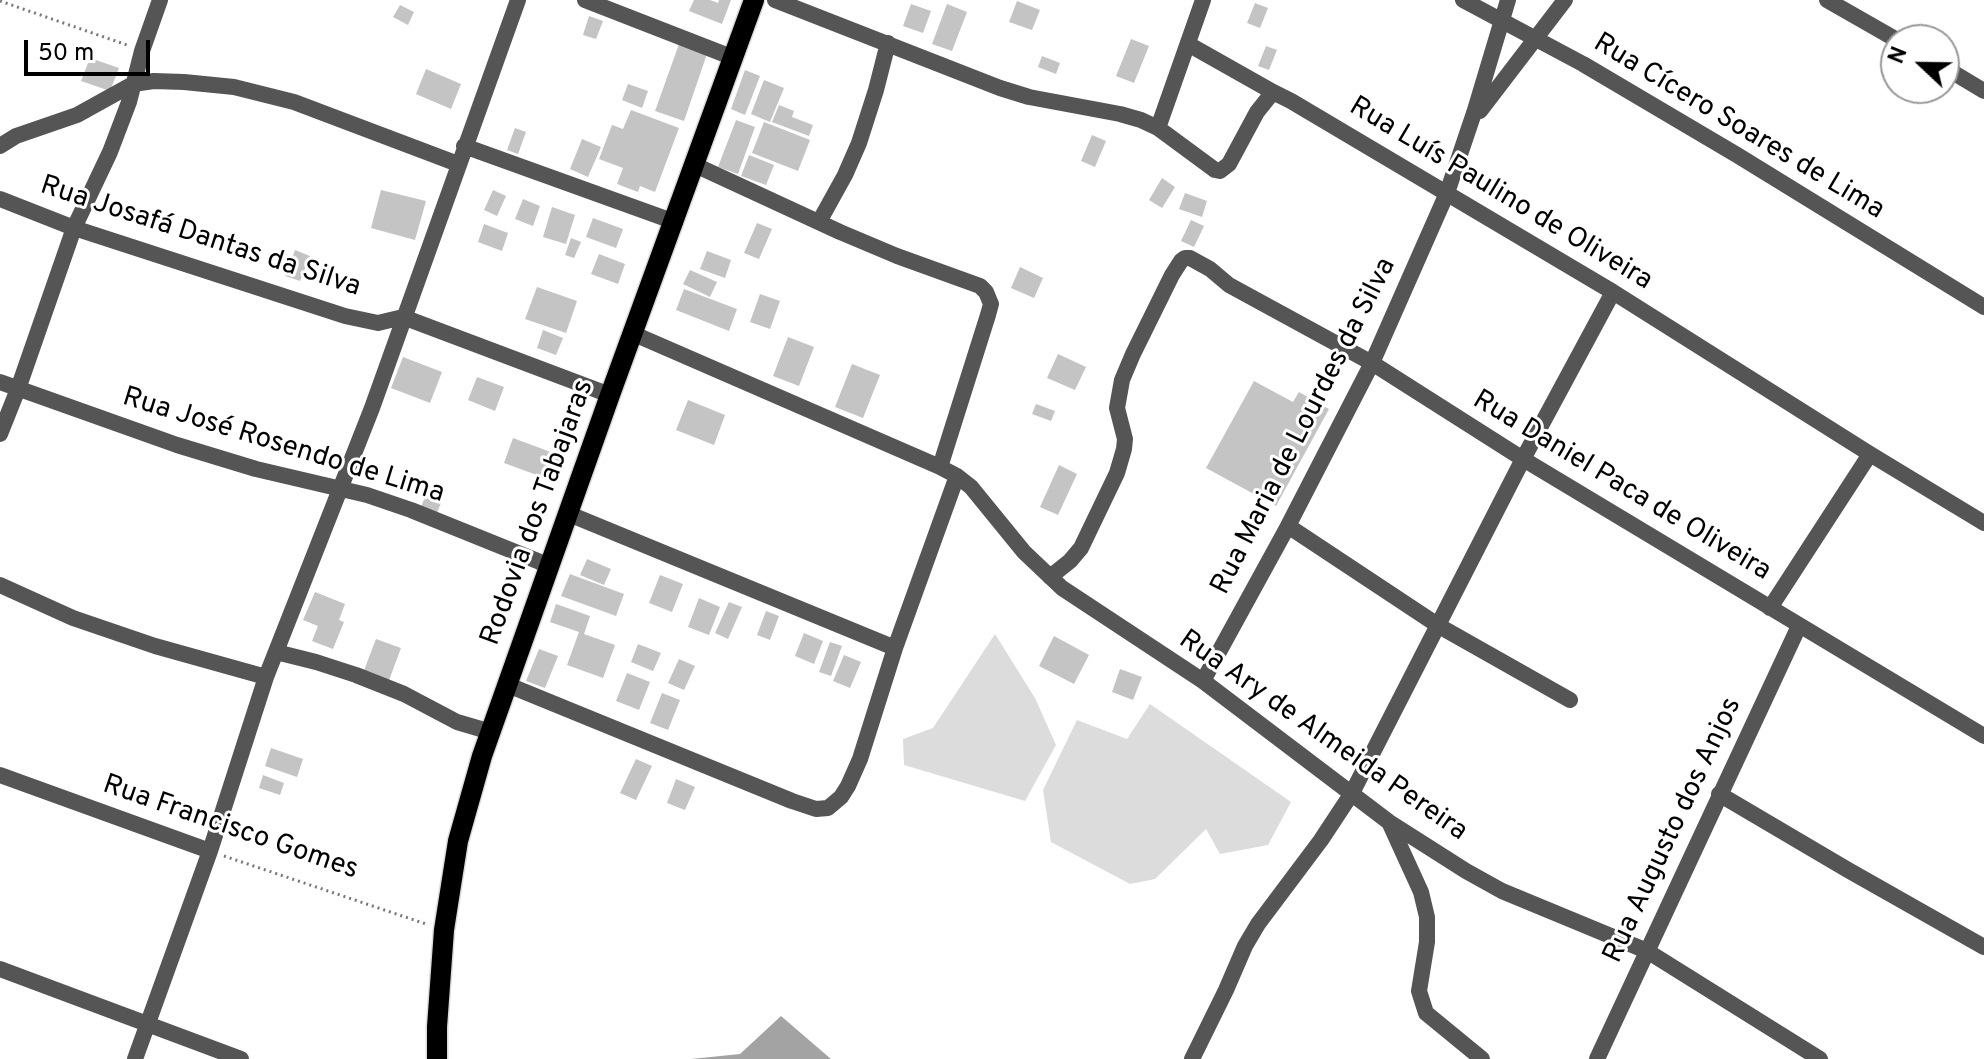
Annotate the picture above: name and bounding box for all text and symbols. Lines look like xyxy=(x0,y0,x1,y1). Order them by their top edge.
scale bar xyxy=(28,24,154,74)
north arrow xyxy=(1880,24,1960,104)
street label: Rua Cícero Soares de Lima xyxy=(1586,28,1890,228)
text: 50 m xyxy=(38,39,94,69)
text: N xyxy=(1884,43,1915,68)
street label: Rua Luís Paulino de Oliveira xyxy=(1342,91,1658,299)
street label: Rua Josafá Dantas da Silva xyxy=(36,170,364,306)
street label: Rua Maria de Lourdes da Silva xyxy=(1205,253,1405,601)
street label: Rodovia dos Tabajaras xyxy=(475,376,603,650)
street label: Rua José Rosendo de Lima xyxy=(118,382,448,512)
street label: Rua Daniel Paca de Oliveira xyxy=(1466,385,1776,589)
street label: Rua Ary de Almeida Pereira xyxy=(1171,624,1473,850)
street label: Rua Augusto dos Anjos xyxy=(1598,693,1750,969)
street label: Rua Francisco Gomes xyxy=(98,770,362,888)

